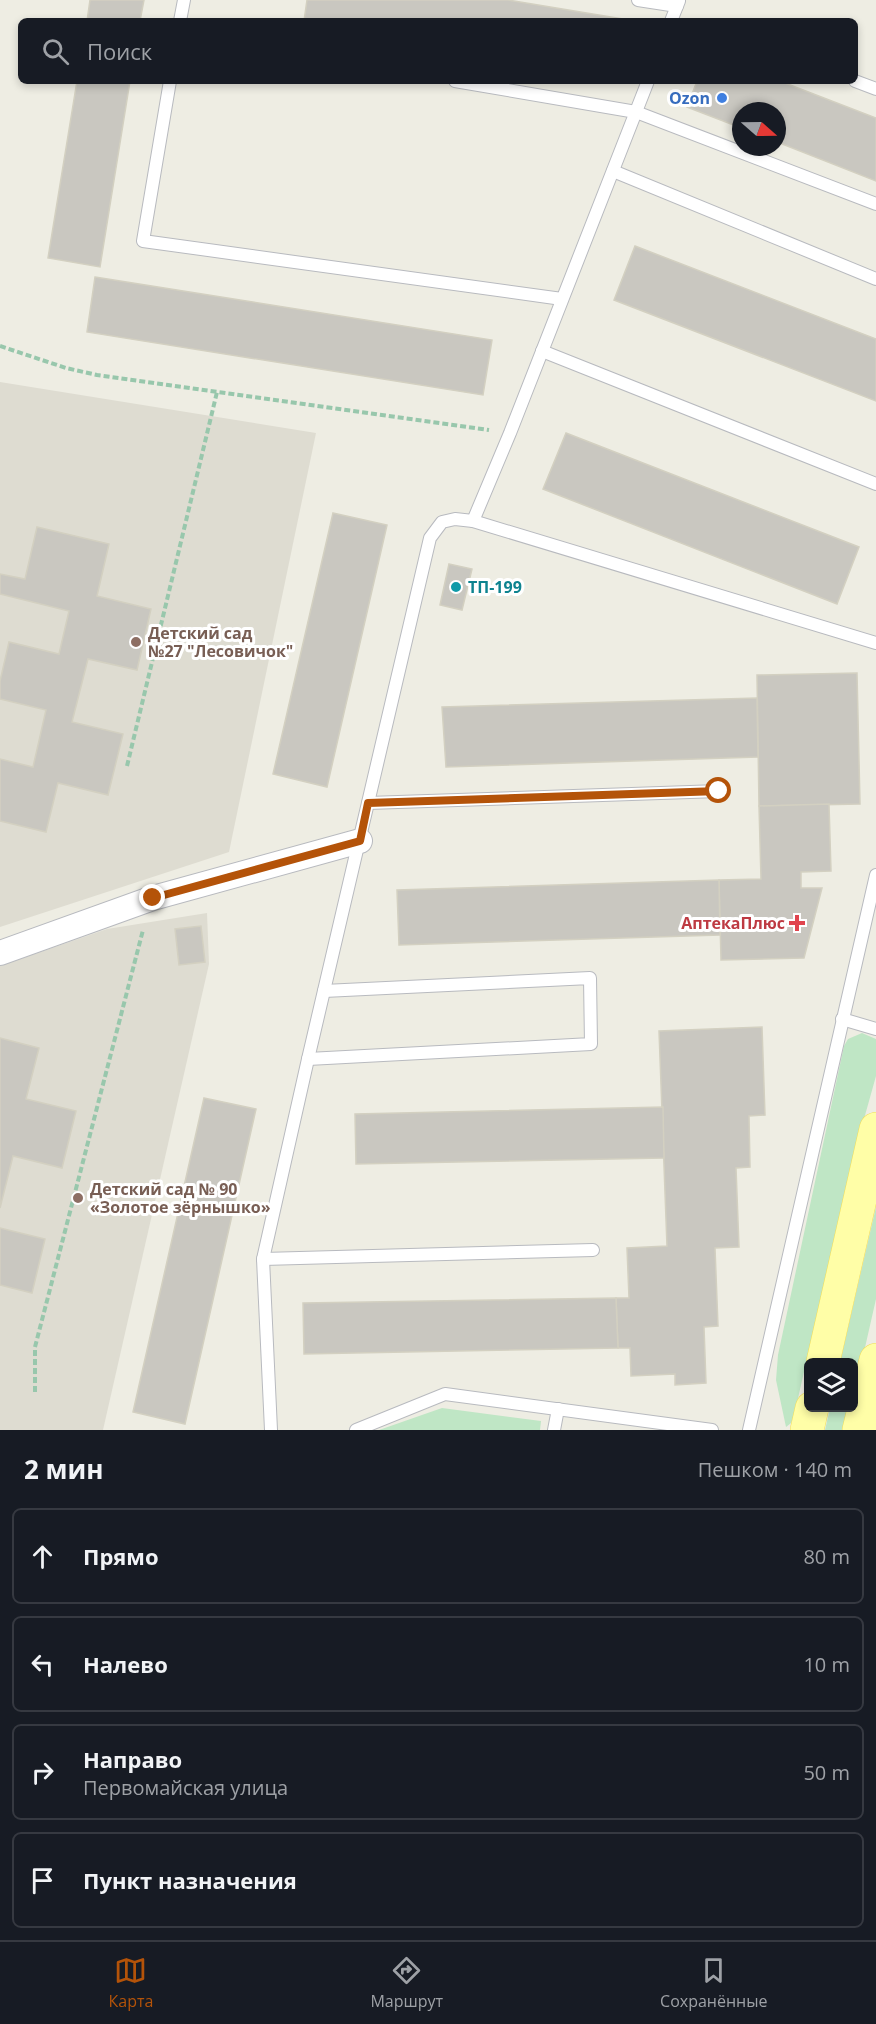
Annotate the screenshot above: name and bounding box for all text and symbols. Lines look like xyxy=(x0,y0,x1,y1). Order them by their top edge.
search box xyxy=(18,18,858,84)
icon: search xyxy=(39,35,72,68)
text: Поиск xyxy=(87,36,152,66)
place label: Ozon xyxy=(669,87,710,109)
marker: Ozon xyxy=(715,91,729,105)
north arrow xyxy=(732,102,786,156)
place label: ТП-199 xyxy=(468,576,522,598)
marker: ТП-199 xyxy=(449,580,463,594)
place label: Детский сад №27 "Лесовичок" xyxy=(148,622,293,662)
marker: Детский сад №27 "Лесовичок" xyxy=(129,635,143,649)
route start xyxy=(705,777,731,803)
route end xyxy=(139,884,165,910)
place label: АптекаПлюс xyxy=(681,912,785,934)
marker: АптекаПлюс xyxy=(790,916,804,930)
place label: Детский сад № 90 «Золотое зёрнышко» xyxy=(90,1178,271,1218)
marker: Детский сад № 90 «Золотое зёрнышко» xyxy=(71,1191,85,1205)
map controls xyxy=(804,1358,858,1412)
button: layers xyxy=(804,1358,858,1412)
text: 2 мин xyxy=(24,1451,104,1487)
text: Пешком · 140 m xyxy=(698,1456,852,1483)
icon: ahead xyxy=(26,1540,59,1573)
text: Прямо xyxy=(83,1541,159,1571)
text: 80 m xyxy=(803,1543,850,1570)
icon: left xyxy=(26,1648,59,1681)
text: Налево xyxy=(83,1649,168,1679)
text: 10 m xyxy=(803,1651,850,1678)
text: Направо xyxy=(83,1744,182,1774)
icon: right xyxy=(26,1756,59,1789)
text: 50 m xyxy=(803,1759,850,1786)
text: Первомайская улица xyxy=(83,1774,288,1801)
icon: arrive xyxy=(26,1864,59,1897)
text: Пункт назначения xyxy=(83,1865,297,1895)
tab: Карта xyxy=(109,1954,153,2012)
tab: Маршрут xyxy=(370,1954,443,2012)
tab: Сохранённые xyxy=(660,1954,767,2012)

